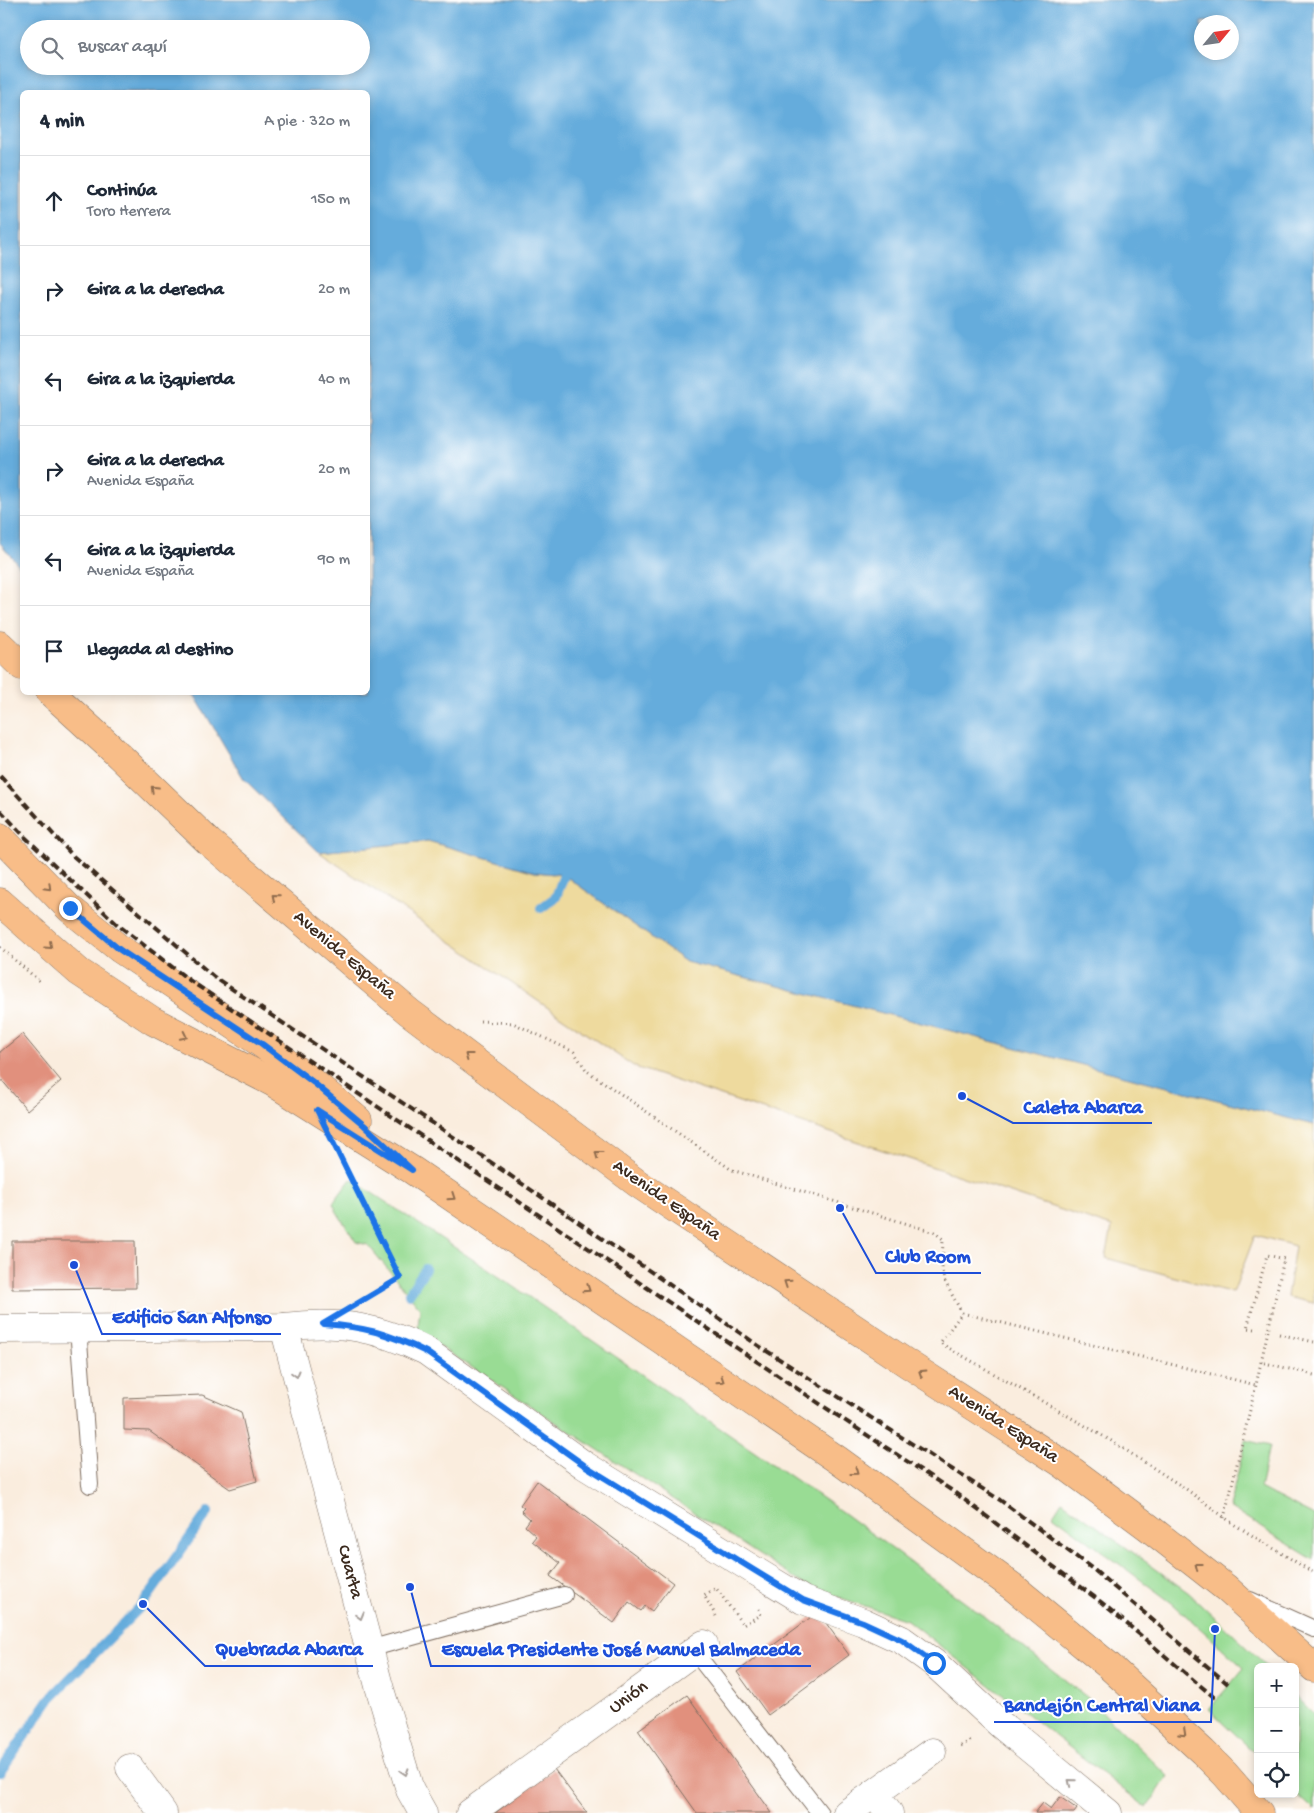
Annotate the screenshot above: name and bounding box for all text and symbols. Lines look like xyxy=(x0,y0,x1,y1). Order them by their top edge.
north arrow xyxy=(1194,15,1239,60)
search box xyxy=(20,20,370,75)
icon: search xyxy=(38,34,66,62)
text: Buscar aquí xyxy=(78,36,167,59)
text: 4 min xyxy=(40,110,84,135)
text: A pie · 320 m xyxy=(264,113,350,132)
text: Continúa xyxy=(87,180,157,203)
icon: ahead xyxy=(40,187,68,215)
text: 150 m xyxy=(311,191,350,210)
text: Toro Herrera xyxy=(87,203,171,222)
icon: right xyxy=(40,277,68,305)
text: Gira a la derecha xyxy=(87,279,224,302)
text: 20 m xyxy=(318,281,350,300)
icon: left xyxy=(40,367,68,395)
text: Gira a la izquierda xyxy=(87,369,234,392)
text: 40 m xyxy=(318,371,350,390)
text: Gira a la derecha xyxy=(87,450,224,473)
icon: right xyxy=(40,457,68,485)
text: 20 m xyxy=(318,461,350,480)
text: Avenida España xyxy=(87,473,194,492)
text: Gira a la izquierda xyxy=(87,540,234,563)
icon: left xyxy=(40,547,68,575)
text: 90 m xyxy=(318,551,350,570)
text: Avenida España xyxy=(87,563,194,582)
icon: arrive xyxy=(40,637,68,665)
text: Llegada al destino xyxy=(87,639,233,662)
one-way arrow xyxy=(151,786,160,795)
one-way arrow xyxy=(42,881,51,890)
one-way arrow xyxy=(272,895,281,903)
route end xyxy=(59,897,82,920)
street label: Avenida España xyxy=(288,906,401,1007)
one-way arrow xyxy=(44,940,53,949)
one-way arrow xyxy=(178,1030,187,1040)
one-way arrow xyxy=(464,1053,474,1062)
callout: Caleta Abarca xyxy=(1013,1088,1152,1123)
text: Caleta Abarca xyxy=(1022,1098,1143,1121)
one-way arrow xyxy=(595,1151,604,1159)
street label: Avenida España xyxy=(607,1155,726,1248)
one-way arrow xyxy=(447,1191,456,1201)
callout: Club Room xyxy=(876,1238,981,1273)
text: Club Room xyxy=(884,1247,971,1270)
one-way arrow xyxy=(783,1280,792,1289)
one-way arrow xyxy=(581,1283,590,1292)
callout: Edificio San Alfonso xyxy=(102,1299,281,1334)
text: Edificio San Alfonso xyxy=(112,1307,273,1331)
one-way arrow xyxy=(291,1370,301,1378)
one-way arrow xyxy=(919,1370,928,1379)
one-way arrow xyxy=(715,1374,725,1383)
street label: Avenida España xyxy=(943,1381,1064,1470)
one-way arrow xyxy=(849,1466,859,1475)
street label: Cuarta xyxy=(331,1543,368,1603)
one-way arrow xyxy=(1195,1564,1204,1572)
one-way arrow xyxy=(354,1612,365,1621)
callout: Quebrada Abarca xyxy=(205,1631,373,1666)
callout: Escuela Presidente José Manuel Balmaceda xyxy=(431,1631,811,1666)
text: Quebrada Abarca xyxy=(215,1640,364,1663)
text: Escuela Presidente José Manuel Balmaceda xyxy=(441,1640,801,1663)
route start xyxy=(923,1652,946,1675)
map controls xyxy=(1254,1663,1299,1798)
button: + xyxy=(1254,1663,1299,1708)
street label: Unión xyxy=(605,1676,653,1720)
callout: Bandejón Central Viana xyxy=(994,1687,1211,1722)
text: Bandejón Central Viana xyxy=(1003,1696,1201,1719)
button: − xyxy=(1254,1708,1299,1753)
one-way arrow xyxy=(1177,1727,1186,1736)
button: locate xyxy=(1254,1753,1299,1798)
one-way arrow xyxy=(399,1768,409,1776)
one-way arrow xyxy=(1068,1780,1077,1788)

